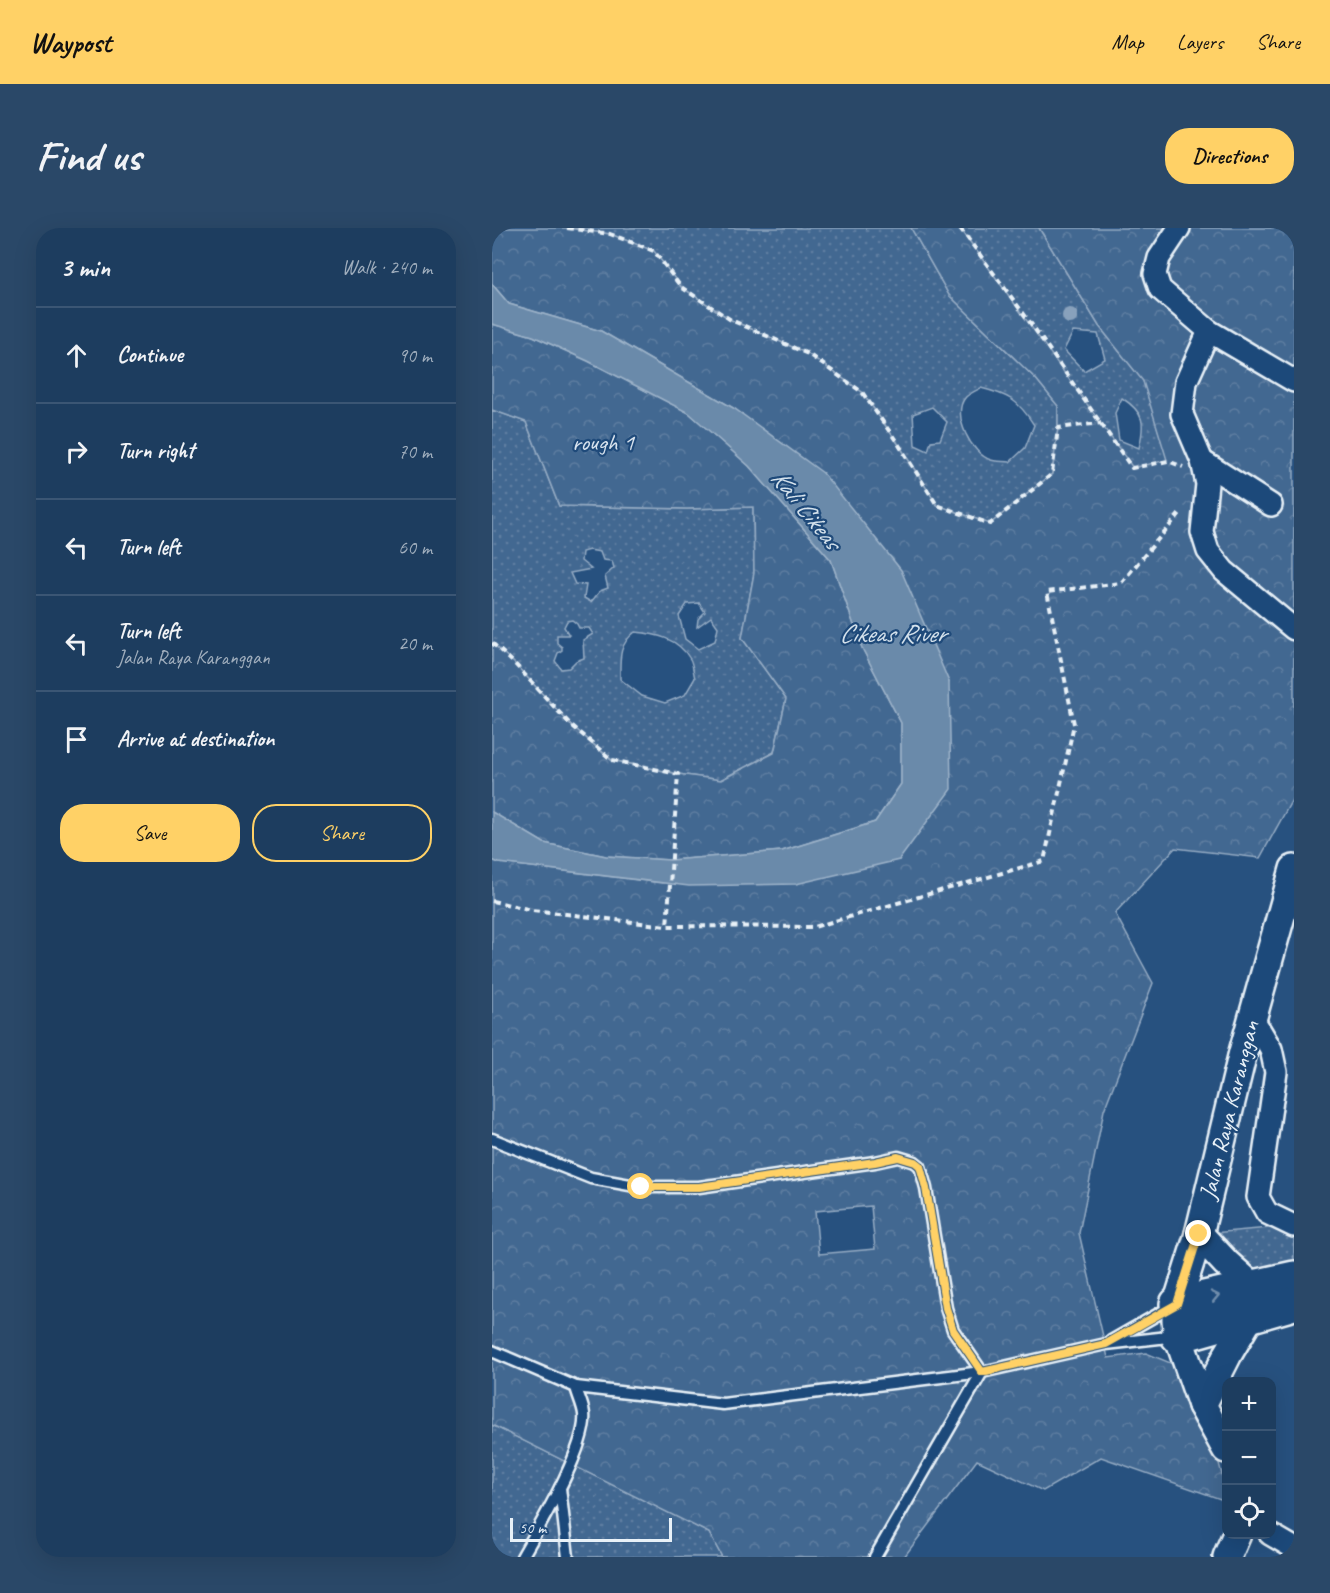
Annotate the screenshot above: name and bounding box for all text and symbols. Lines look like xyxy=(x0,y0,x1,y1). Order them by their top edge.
text: Waypost xyxy=(30,25,111,60)
text: Map xyxy=(1111,29,1144,55)
text: Layers xyxy=(1177,29,1223,55)
text: Share xyxy=(1256,29,1300,55)
button: Directions xyxy=(1165,128,1294,184)
text: Find us xyxy=(36,130,141,183)
text: 3 min xyxy=(60,251,110,284)
text: Walk · 240 m xyxy=(342,255,432,280)
icon: ahead xyxy=(60,339,93,372)
text: Continue xyxy=(117,341,183,369)
text: 90 m xyxy=(398,343,432,368)
park label: rough 1 xyxy=(572,427,635,457)
icon: right xyxy=(60,435,93,468)
text: Turn right xyxy=(117,437,194,465)
text: 70 m xyxy=(398,439,432,464)
water label: Kali Cikeas xyxy=(764,462,851,559)
icon: left xyxy=(60,531,93,564)
text: Turn left xyxy=(117,533,181,561)
text: 60 m xyxy=(398,535,432,560)
text: Turn left xyxy=(117,617,181,645)
water label: Cikeas River xyxy=(839,617,950,650)
icon: left xyxy=(60,627,93,660)
text: 20 m xyxy=(398,631,432,656)
text: Jalan Raya Karanggan xyxy=(117,645,270,670)
icon: arrive xyxy=(60,723,93,756)
text: Arrive at destination xyxy=(117,725,274,753)
button: Save xyxy=(60,804,240,862)
button: Share xyxy=(252,804,432,862)
street label: Jalan Raya Karanggan xyxy=(1192,1017,1266,1204)
route start xyxy=(627,1173,653,1199)
route end xyxy=(1185,1220,1211,1246)
one-way arrow xyxy=(1210,1290,1220,1303)
map controls xyxy=(1222,1377,1276,1539)
button: + xyxy=(1222,1377,1276,1431)
button: − xyxy=(1222,1431,1276,1485)
button: locate xyxy=(1222,1485,1276,1539)
scale bar xyxy=(510,1515,672,1542)
text: 50 m xyxy=(519,1518,546,1538)

